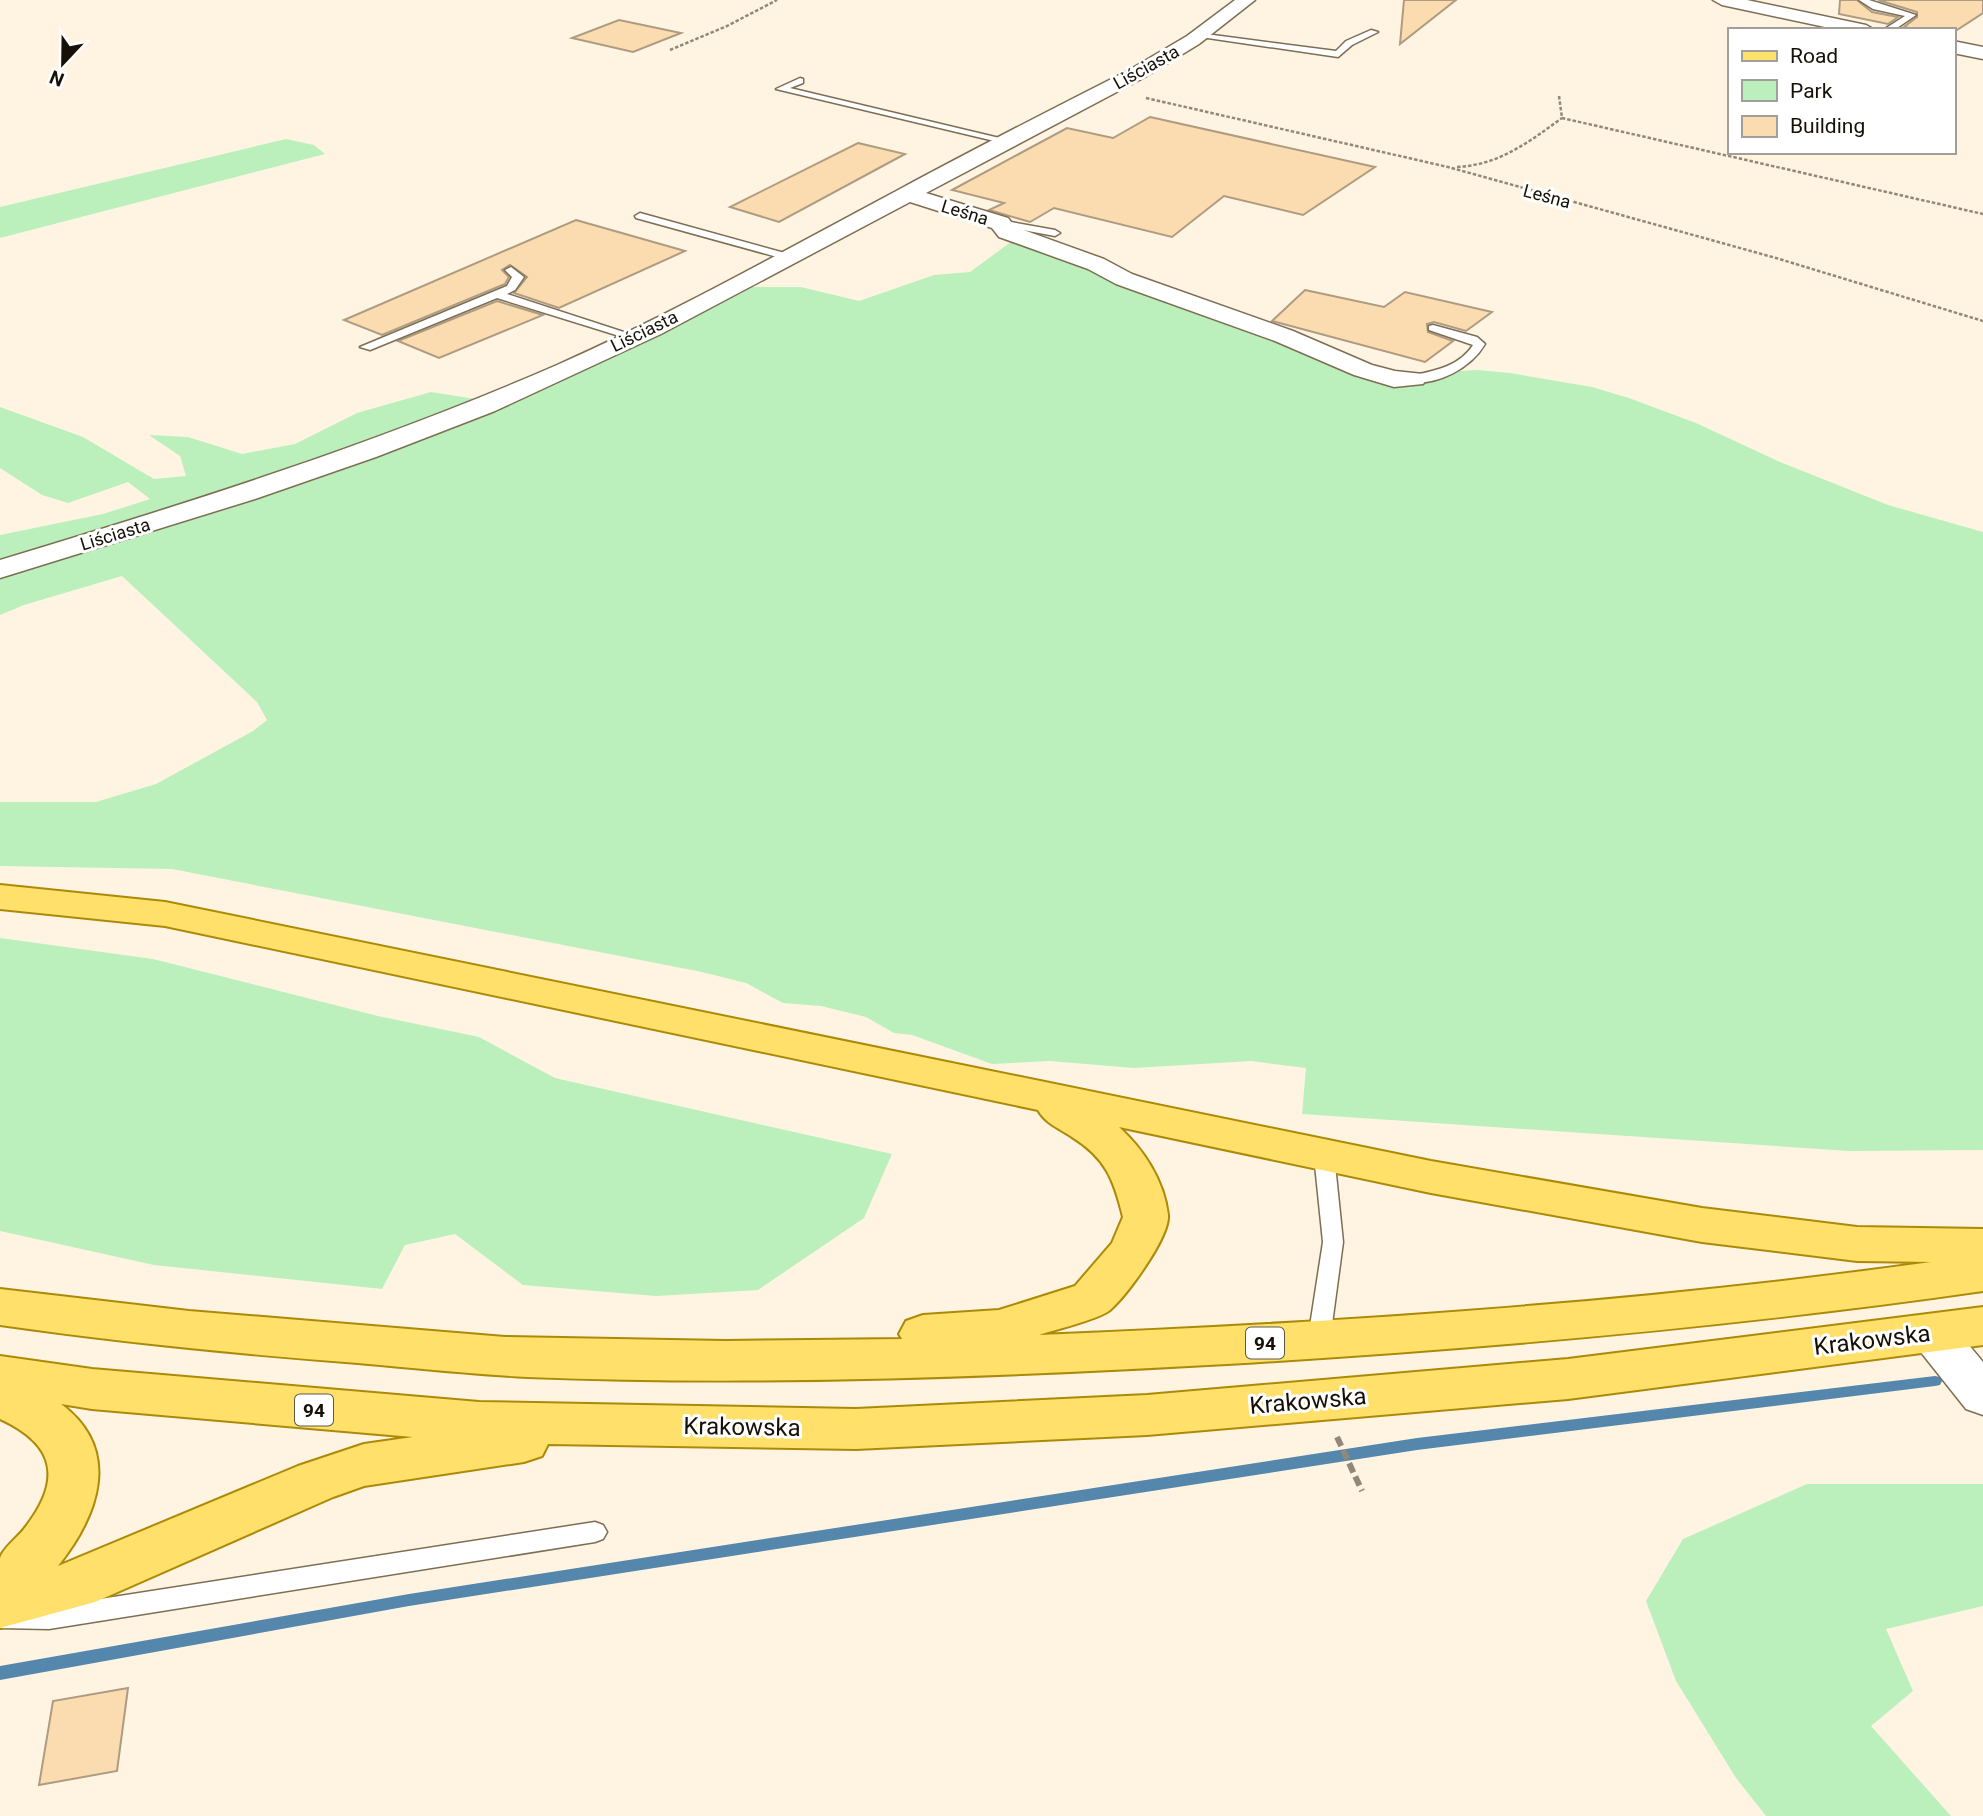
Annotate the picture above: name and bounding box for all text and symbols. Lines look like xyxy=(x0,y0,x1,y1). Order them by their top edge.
north arrow xyxy=(28,28,98,98)
legend xyxy=(1728,28,1955,154)
street label: Liściasta xyxy=(1109,40,1183,94)
text: Road xyxy=(1790,44,1838,68)
text: N xyxy=(46,65,67,91)
text: Park xyxy=(1790,79,1833,103)
text: Building xyxy=(1790,114,1865,138)
street label: Leśna xyxy=(1521,180,1573,212)
street label: Leśna xyxy=(939,195,991,229)
street label: Liściasta xyxy=(607,306,681,356)
street label: Liściasta xyxy=(78,513,152,555)
street label: Krakowska xyxy=(1812,1319,1932,1361)
road number: 94 xyxy=(1246,1328,1284,1358)
street label: Krakowska xyxy=(1248,1382,1368,1420)
road number: 94 xyxy=(295,1394,333,1426)
street label: Krakowska xyxy=(683,1412,801,1442)

